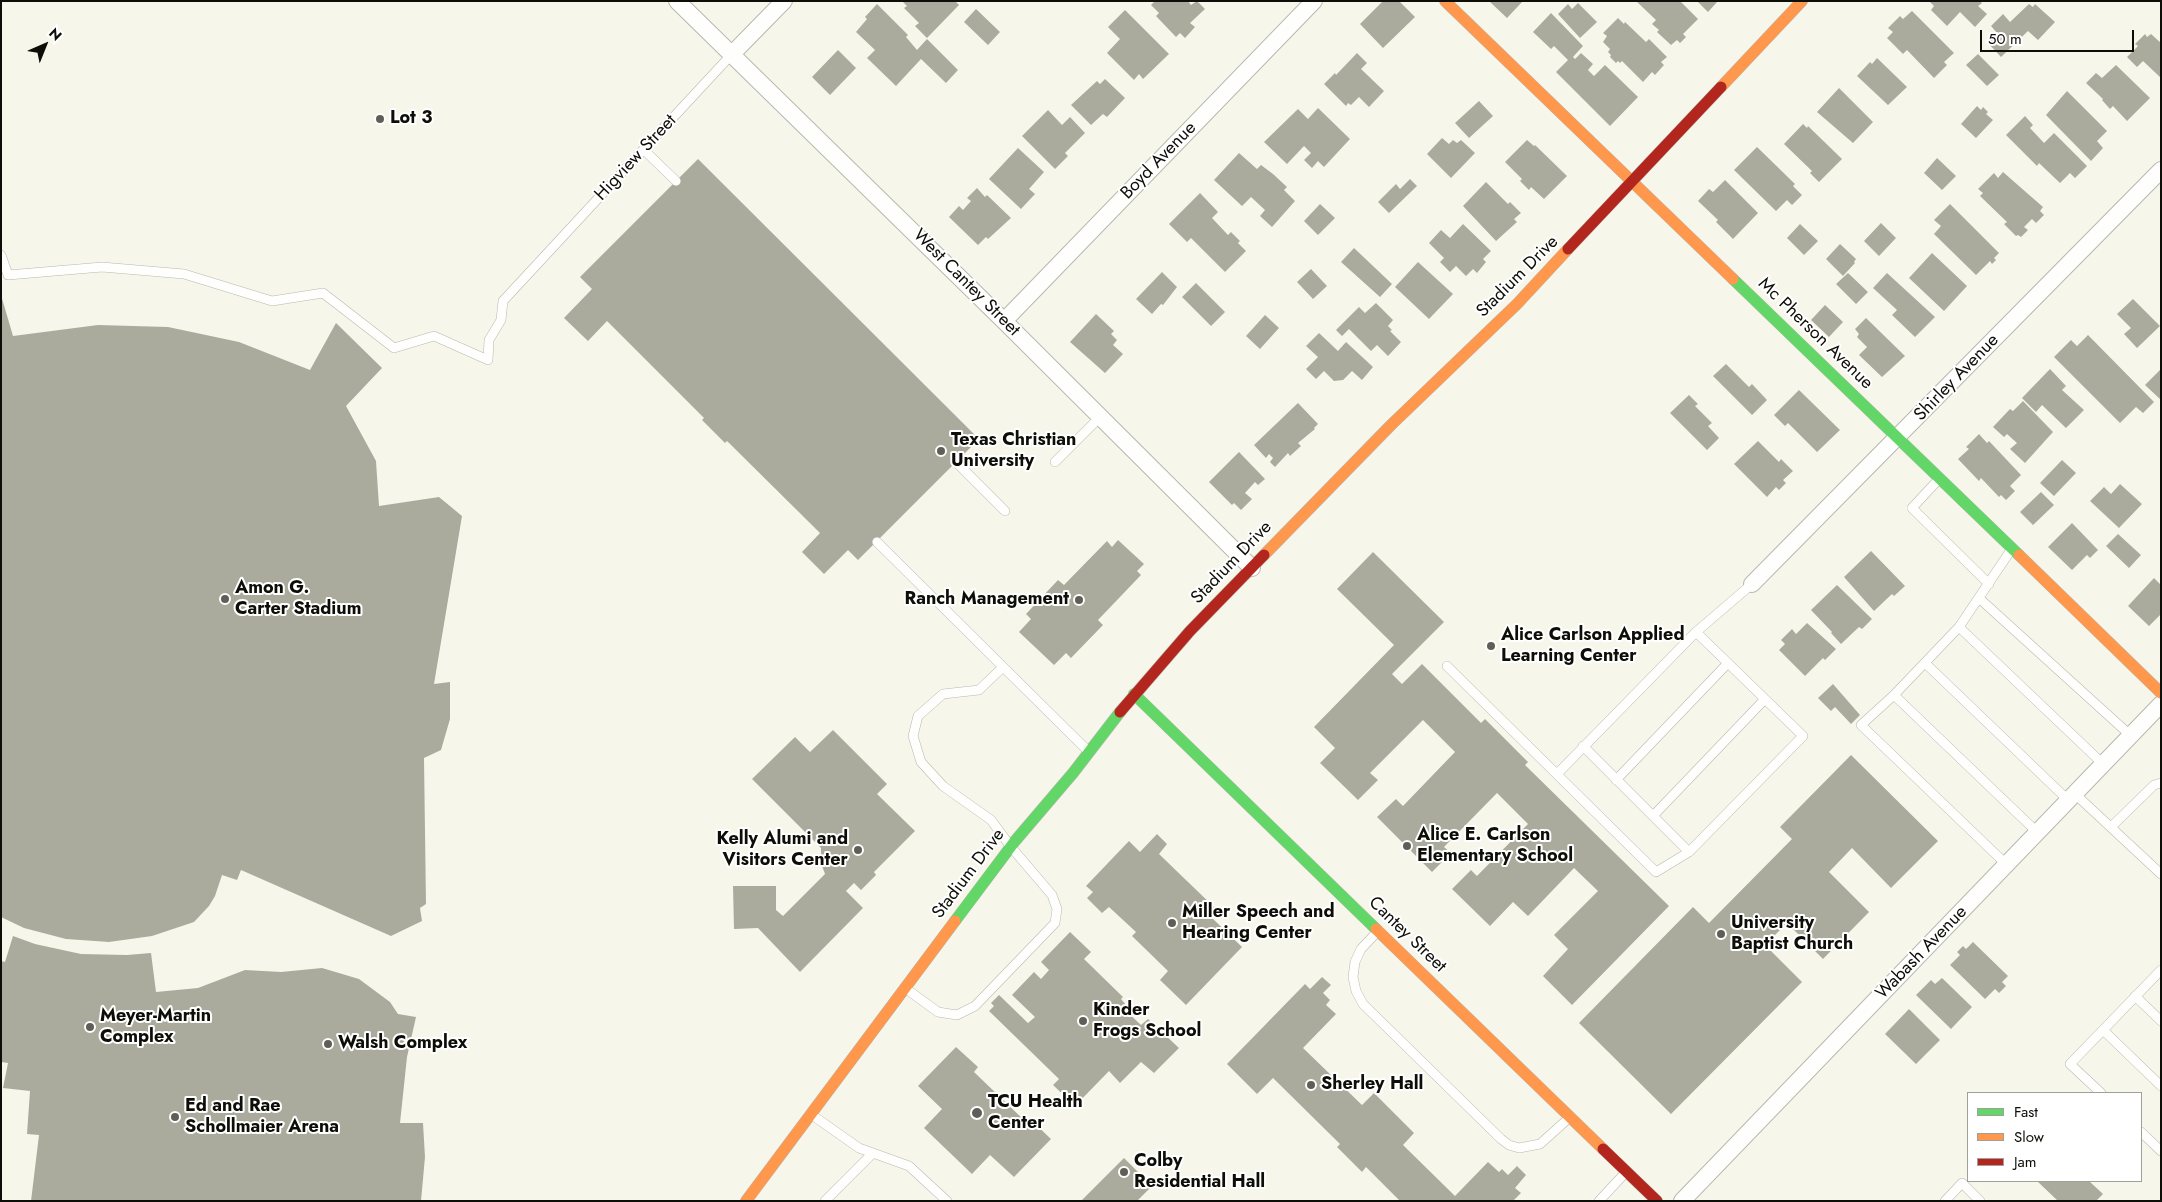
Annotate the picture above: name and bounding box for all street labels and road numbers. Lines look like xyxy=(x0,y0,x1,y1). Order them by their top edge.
street label: Higview Street xyxy=(591,110,681,206)
street label: Boyd Avenue xyxy=(1117,118,1201,204)
street label: West Cantey Street xyxy=(908,225,1024,341)
street label: Stadium Drive xyxy=(1473,232,1563,322)
street label: Mc Pherson Avenue xyxy=(1753,274,1877,394)
street label: Shirley Avenue xyxy=(1910,330,2004,426)
street label: Stadium Drive xyxy=(1187,517,1277,609)
street label: Stadium Drive xyxy=(928,825,1010,923)
street label: Cantey Street xyxy=(1364,892,1450,978)
street label: Wabash Avenue xyxy=(1872,902,1972,1004)

